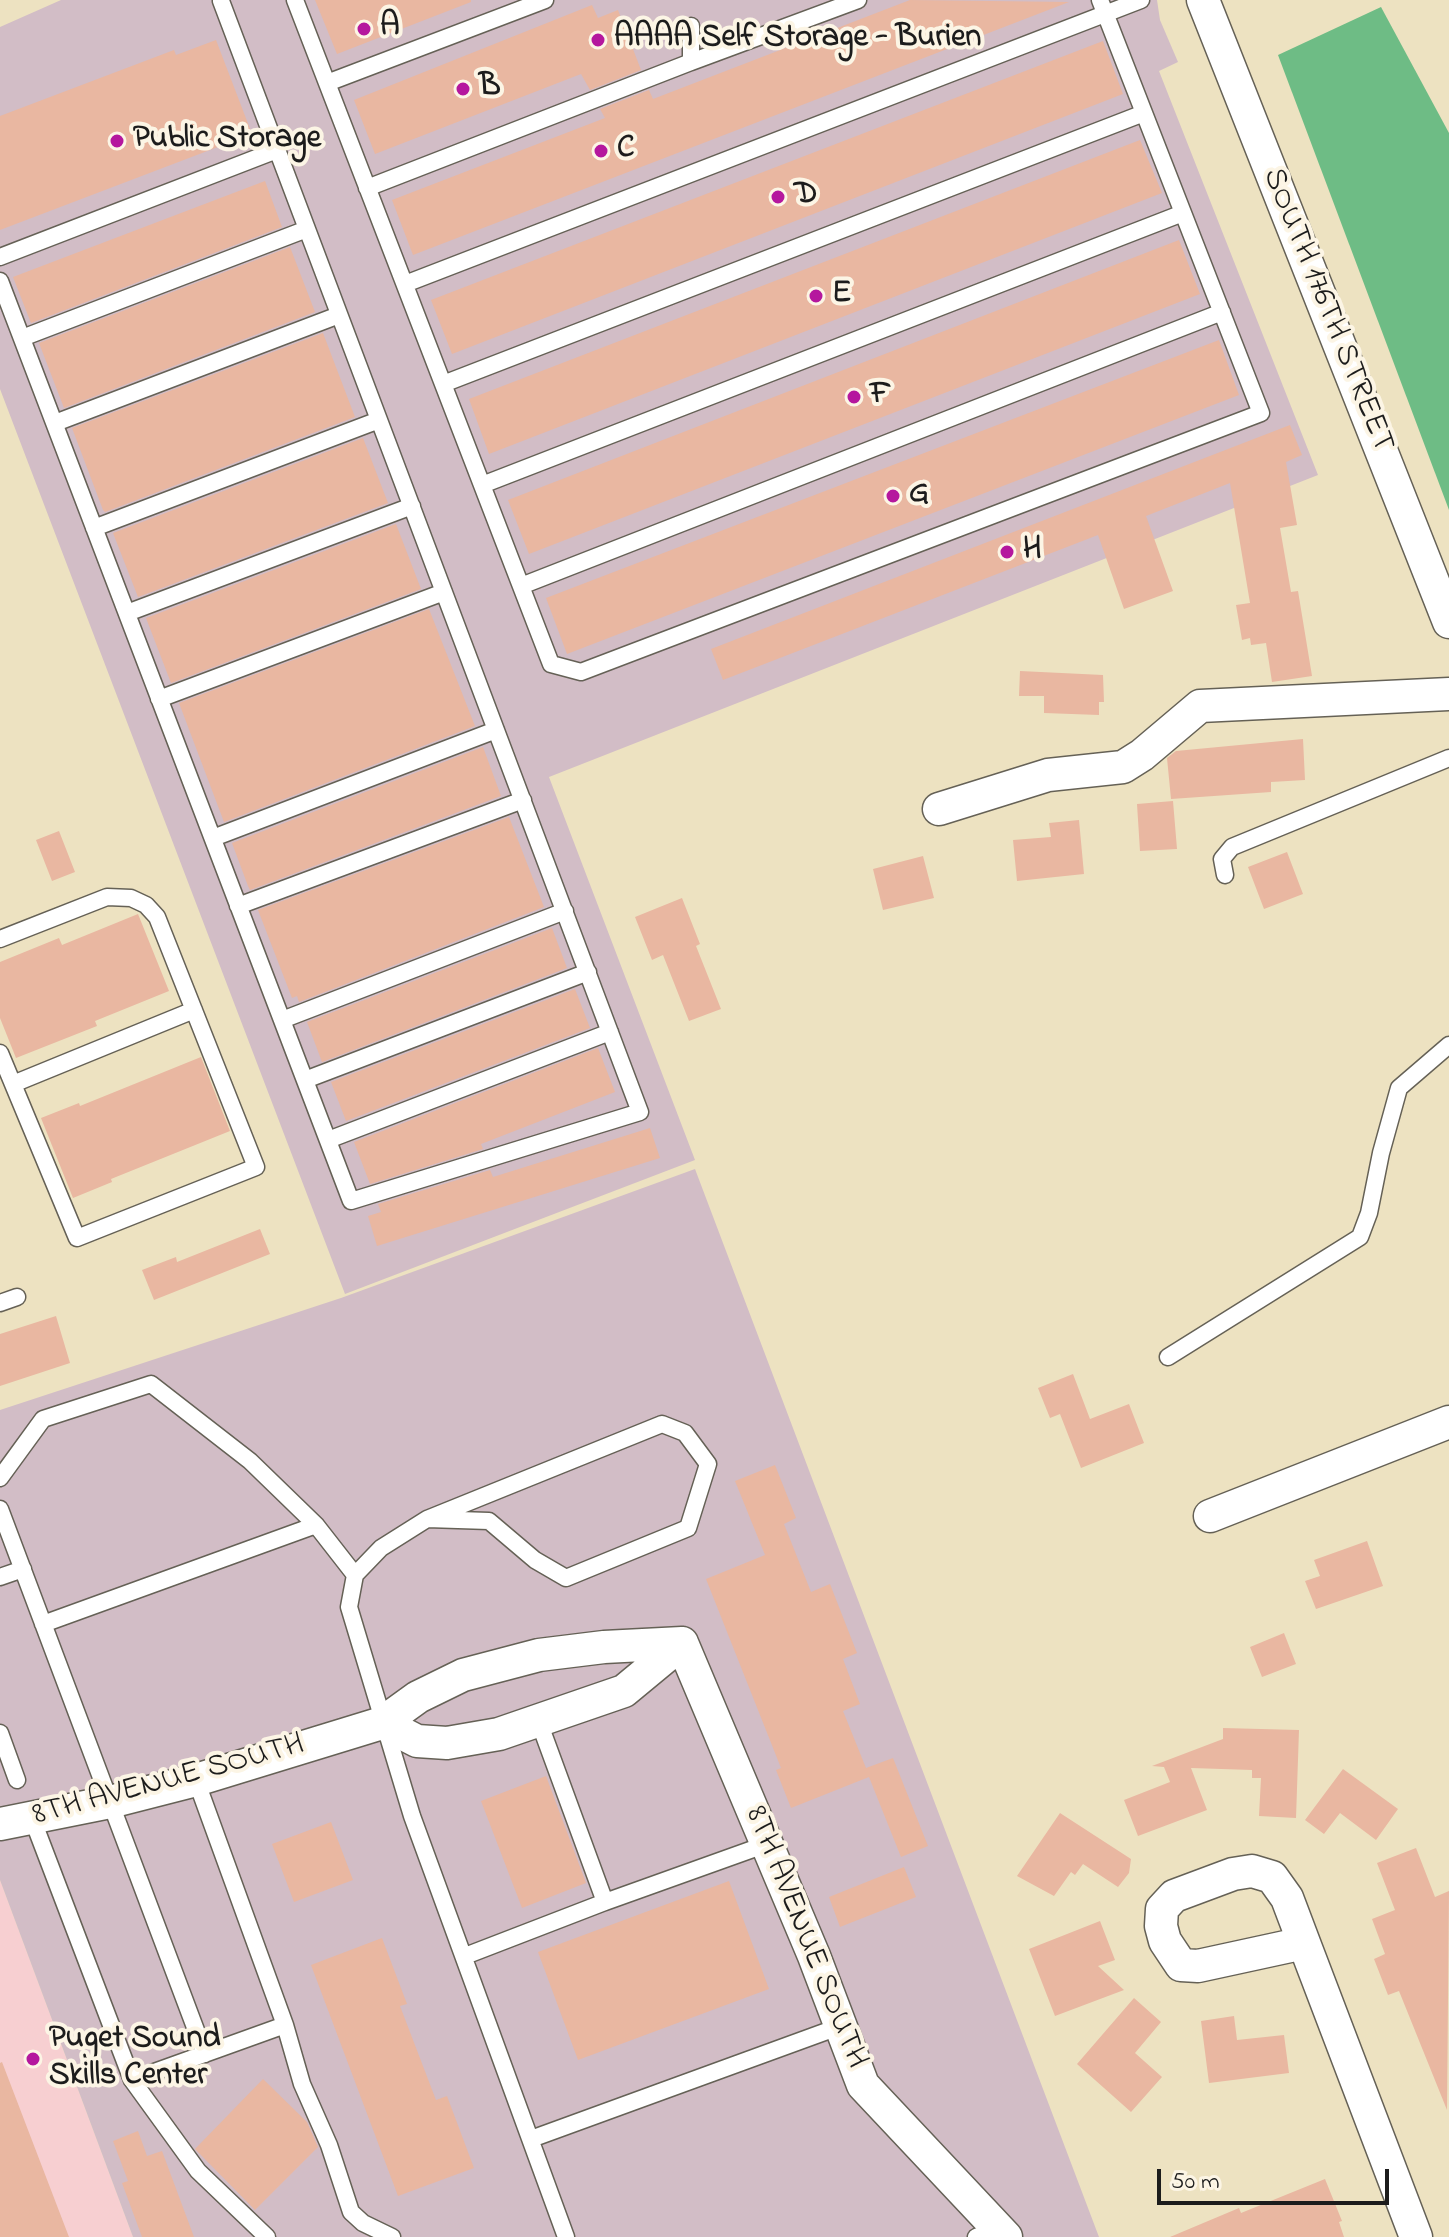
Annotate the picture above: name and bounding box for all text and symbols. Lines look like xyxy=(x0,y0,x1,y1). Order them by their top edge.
place label: A xyxy=(380,10,400,48)
marker: A xyxy=(355,20,373,38)
place label: AAAA Self Storage - Burien xyxy=(614,21,981,59)
marker: AAAA Self Storage - Burien xyxy=(589,31,607,49)
place label: B xyxy=(479,70,501,108)
marker: B xyxy=(454,80,472,98)
place label: Public Storage xyxy=(133,122,321,160)
marker: Public Storage xyxy=(108,132,126,150)
place label: C xyxy=(617,132,635,170)
marker: C xyxy=(592,142,610,160)
street label: SOUTH 176TH STREET xyxy=(1251,163,1401,459)
place label: D xyxy=(794,178,817,216)
marker: D xyxy=(769,188,787,206)
place label: E xyxy=(832,277,851,315)
marker: E xyxy=(807,287,825,305)
place label: F xyxy=(870,378,891,416)
marker: F xyxy=(845,388,863,406)
place label: G xyxy=(909,477,929,515)
marker: G xyxy=(884,487,902,505)
place label: H xyxy=(1023,533,1042,571)
marker: H xyxy=(998,543,1016,561)
street label: 8TH AVENUE SOUTH xyxy=(29,1727,309,1837)
street label: 8TH AVENUE SOUTH xyxy=(734,1801,874,2075)
place label: Puget Sound Skills Center xyxy=(49,2022,220,2097)
marker: Puget Sound Skills Center xyxy=(24,2050,42,2068)
scale bar xyxy=(1161,2153,1393,2203)
text: 50 m xyxy=(1171,2165,1220,2200)

